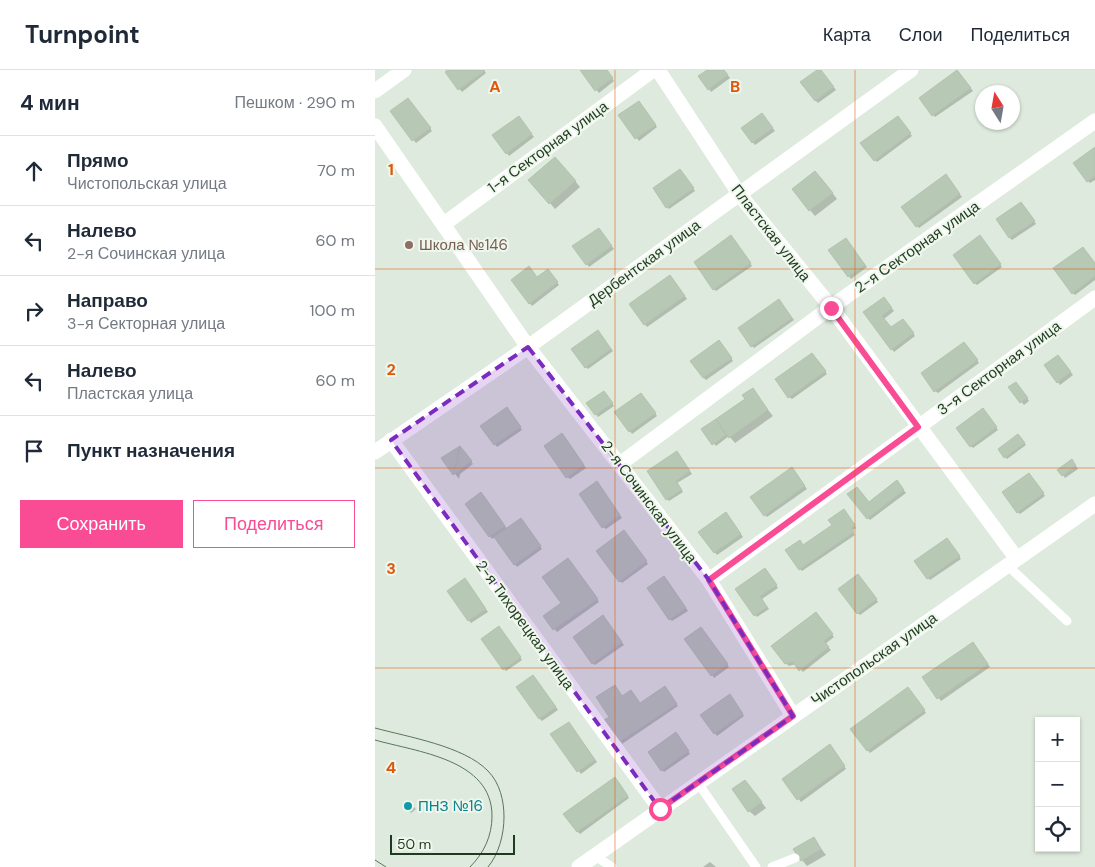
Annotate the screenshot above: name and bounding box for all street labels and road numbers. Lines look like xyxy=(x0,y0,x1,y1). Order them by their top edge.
street label: 1-я Секторная улица xyxy=(484,96,613,197)
street label: Пластская улица xyxy=(727,180,816,286)
street label: 2-я Секторная улица xyxy=(851,196,984,298)
street label: Дербентская улица xyxy=(584,215,705,311)
street label: 3-я Секторная улица xyxy=(933,316,1065,420)
street label: 2-я Сочинская улица xyxy=(596,437,702,568)
street label: 2-я Тихорецкая улица xyxy=(471,556,579,694)
street label: Чистопольская улица xyxy=(807,608,942,710)

